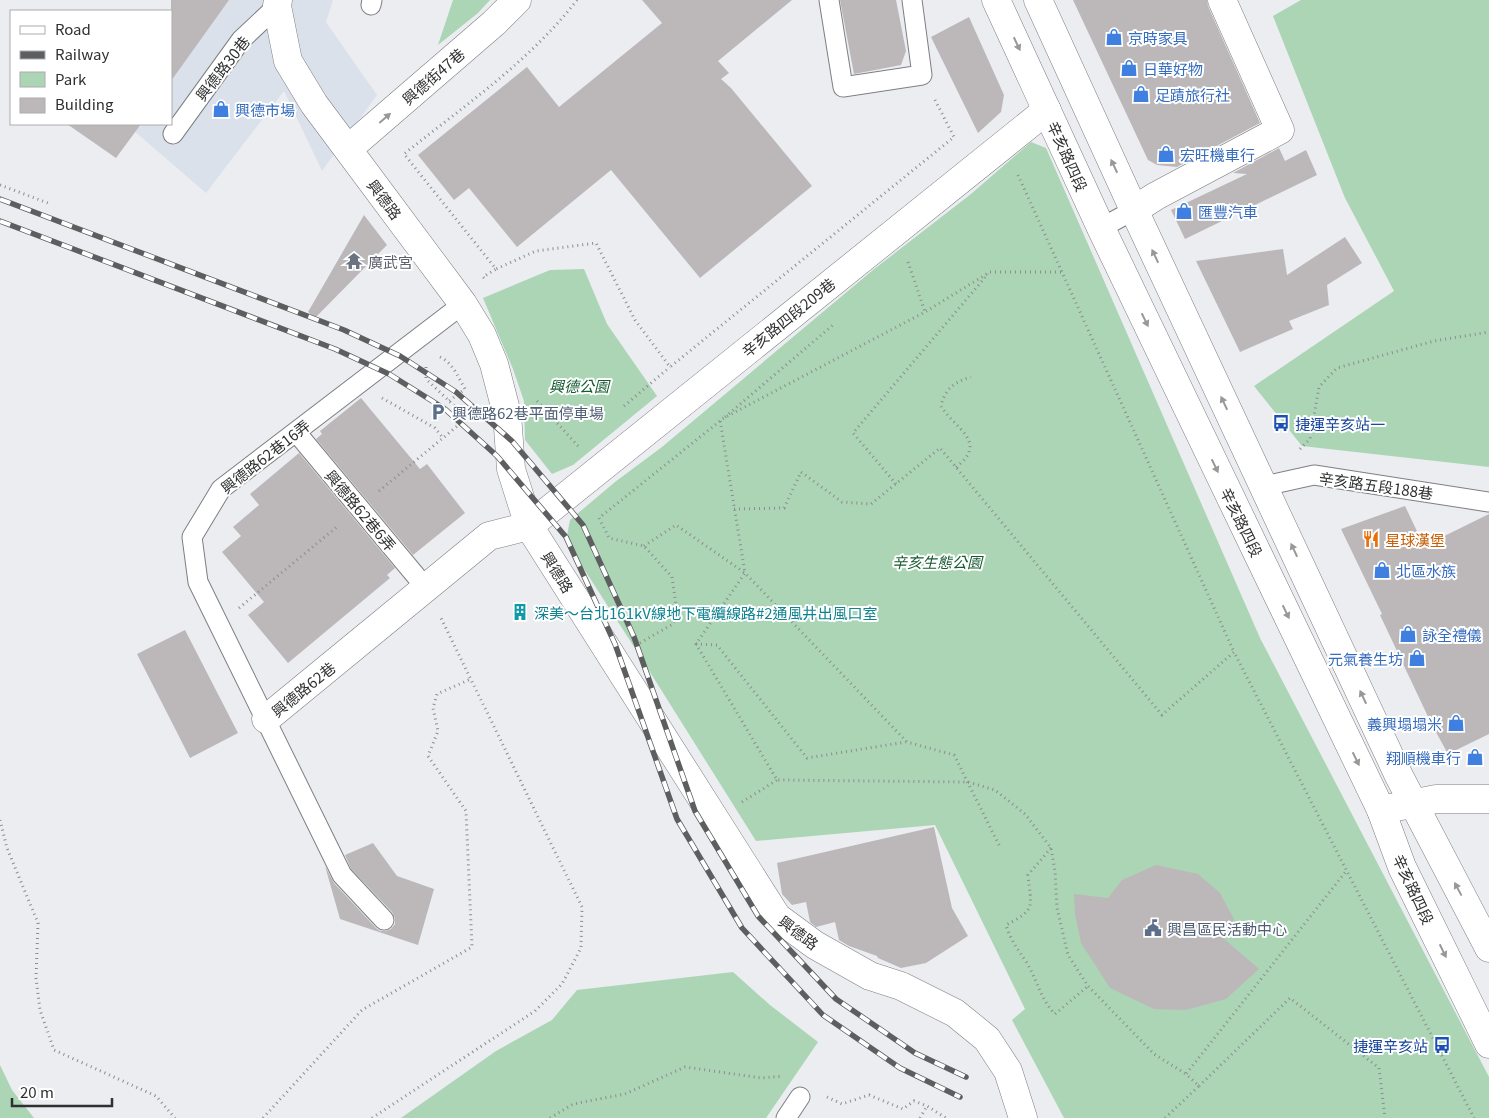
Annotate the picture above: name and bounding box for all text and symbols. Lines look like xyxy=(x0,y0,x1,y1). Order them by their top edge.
legend xyxy=(10,10,172,125)
text: Road xyxy=(55,18,91,39)
shop icon: 京時家具 xyxy=(1104,27,1124,47)
place label: 京時家具 xyxy=(1128,27,1188,48)
street label: 興德路30巷 xyxy=(190,31,254,105)
one-way arrow xyxy=(1013,37,1021,51)
text: Railway xyxy=(55,43,110,64)
street label: 興德街47巷 xyxy=(397,43,469,109)
shop icon: 日華好物 xyxy=(1119,58,1139,78)
place label: 日華好物 xyxy=(1143,58,1203,79)
text: Park xyxy=(55,68,87,89)
shop icon: 足蹟旅行社 xyxy=(1131,84,1151,104)
place label: 足蹟旅行社 xyxy=(1155,84,1230,105)
text: Building xyxy=(55,93,114,114)
shop icon: 興德市場 xyxy=(211,99,231,119)
place label: 興德市場 xyxy=(235,99,295,120)
one-way arrow xyxy=(378,112,391,123)
street label: 辛亥路四段 xyxy=(1043,117,1093,195)
shop icon: 宏旺機車行 xyxy=(1156,144,1176,164)
place label: 宏旺機車行 xyxy=(1180,144,1255,165)
one-way arrow xyxy=(1109,159,1117,173)
street label: 興德路 xyxy=(363,175,407,223)
shop icon: 匯豐汽車 xyxy=(1174,201,1194,221)
place label: 匯豐汽車 xyxy=(1198,201,1258,222)
one-way arrow xyxy=(1151,249,1159,263)
temple icon: 廣武宮 xyxy=(344,251,364,271)
place label: 廣武宮 xyxy=(368,251,413,272)
street label: 辛亥路四段209巷 xyxy=(737,273,839,361)
one-way arrow xyxy=(1141,313,1149,327)
park label: 興德公園 xyxy=(549,375,611,396)
one-way arrow xyxy=(1220,396,1228,410)
parking icon: 興德路62巷平面停車場 xyxy=(428,402,448,422)
place label: 興德路62巷平面停車場 xyxy=(452,402,604,423)
bus stop icon: 捷運辛亥站一 xyxy=(1271,413,1291,433)
place label: 捷運辛亥站一 xyxy=(1295,413,1385,434)
street label: 興德路62巷16弄 xyxy=(216,414,314,498)
one-way arrow xyxy=(1211,459,1219,473)
street label: 興德路62巷6弄 xyxy=(321,465,401,555)
street label: 辛亥路五段188巷 xyxy=(1318,467,1434,503)
street label: 辛亥路四段 xyxy=(1216,484,1268,560)
restaurant icon: 星球漢堡 xyxy=(1361,529,1381,549)
place label: 星球漢堡 xyxy=(1385,529,1445,550)
one-way arrow xyxy=(1290,543,1298,557)
street label: 興德路 xyxy=(537,547,579,597)
park label: 辛亥生態公園 xyxy=(892,551,984,572)
shop icon: 北區水族 xyxy=(1372,560,1392,580)
place label: 北區水族 xyxy=(1396,560,1456,581)
building icon: 深美～台北161kV線地下電纜線路#2通風井出風口室 xyxy=(510,602,530,622)
place label: 深美～台北161kV線地下電纜線路#2通風井出風口室 xyxy=(534,602,878,623)
one-way arrow xyxy=(1282,605,1290,620)
shop icon: 詠全禮儀 xyxy=(1398,624,1418,644)
place label: 詠全禮儀 xyxy=(1422,624,1482,645)
place label: 元氣養生坊 xyxy=(1328,648,1403,669)
shop icon: 元氣養生坊 xyxy=(1407,648,1427,668)
street label: 興德路62巷 xyxy=(267,657,339,721)
one-way arrow xyxy=(1358,690,1366,704)
place label: 義興塌塌米 xyxy=(1367,713,1442,734)
shop icon: 義興塌塌米 xyxy=(1446,713,1466,733)
place label: 翔順機車行 xyxy=(1386,747,1461,768)
shop icon: 翔順機車行 xyxy=(1465,747,1485,767)
one-way arrow xyxy=(1353,752,1361,766)
street label: 辛亥路四段 xyxy=(1389,851,1439,927)
one-way arrow xyxy=(1454,882,1462,896)
street label: 興德路 xyxy=(775,910,823,954)
public building icon: 興昌區民活動中心 xyxy=(1143,918,1163,938)
place label: 興昌區民活動中心 xyxy=(1167,918,1287,939)
one-way arrow xyxy=(1438,943,1447,958)
place label: 捷運辛亥站 xyxy=(1353,1035,1428,1056)
bus stop icon: 捷運辛亥站 xyxy=(1432,1035,1452,1055)
scale bar xyxy=(12,1076,112,1108)
text: 20 m xyxy=(20,1081,54,1102)

